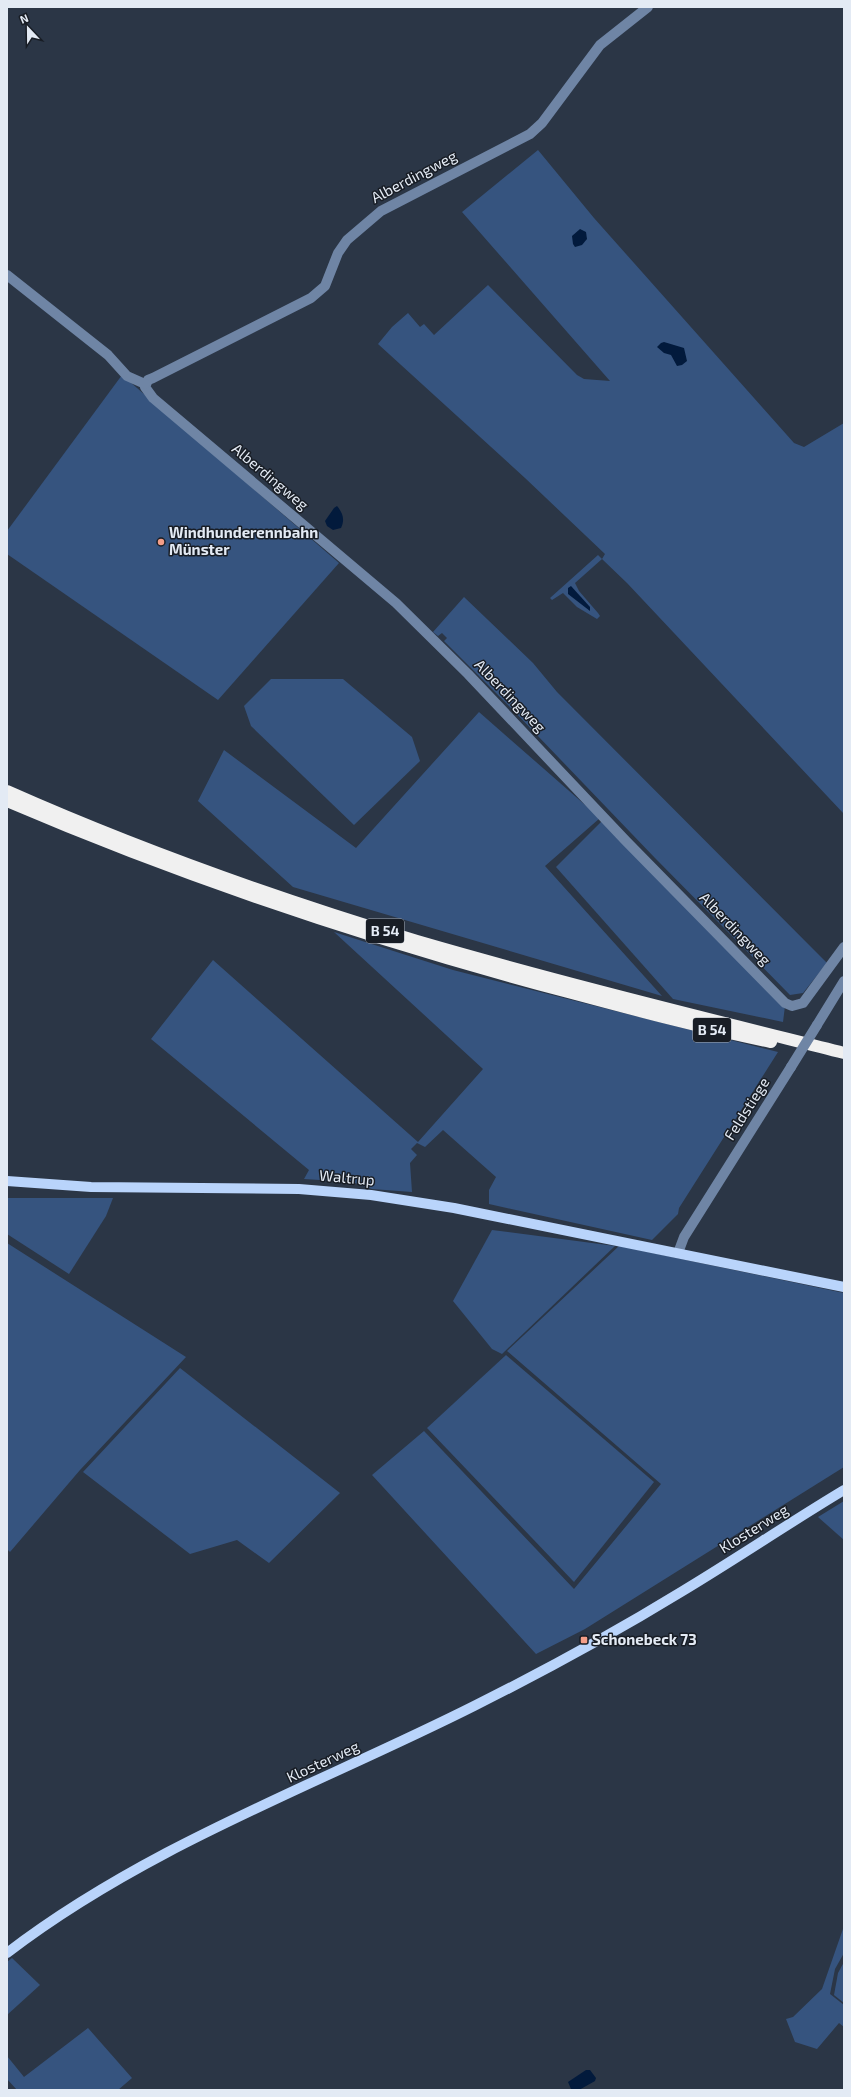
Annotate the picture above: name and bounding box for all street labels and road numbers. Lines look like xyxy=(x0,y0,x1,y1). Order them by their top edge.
street label: Alberdingweg xyxy=(368,146,460,206)
street label: Alberdingweg xyxy=(229,439,313,514)
street label: Alberdingweg xyxy=(471,655,550,736)
street label: Alberdingweg xyxy=(696,888,775,969)
road number: B 54 xyxy=(366,919,404,943)
road number: B 54 xyxy=(693,1018,731,1042)
street label: Feldstiege xyxy=(720,1074,772,1143)
street label: Waltrup xyxy=(319,1166,376,1188)
street label: Klosterweg xyxy=(716,1500,792,1556)
street label: Klosterweg xyxy=(283,1736,362,1786)

